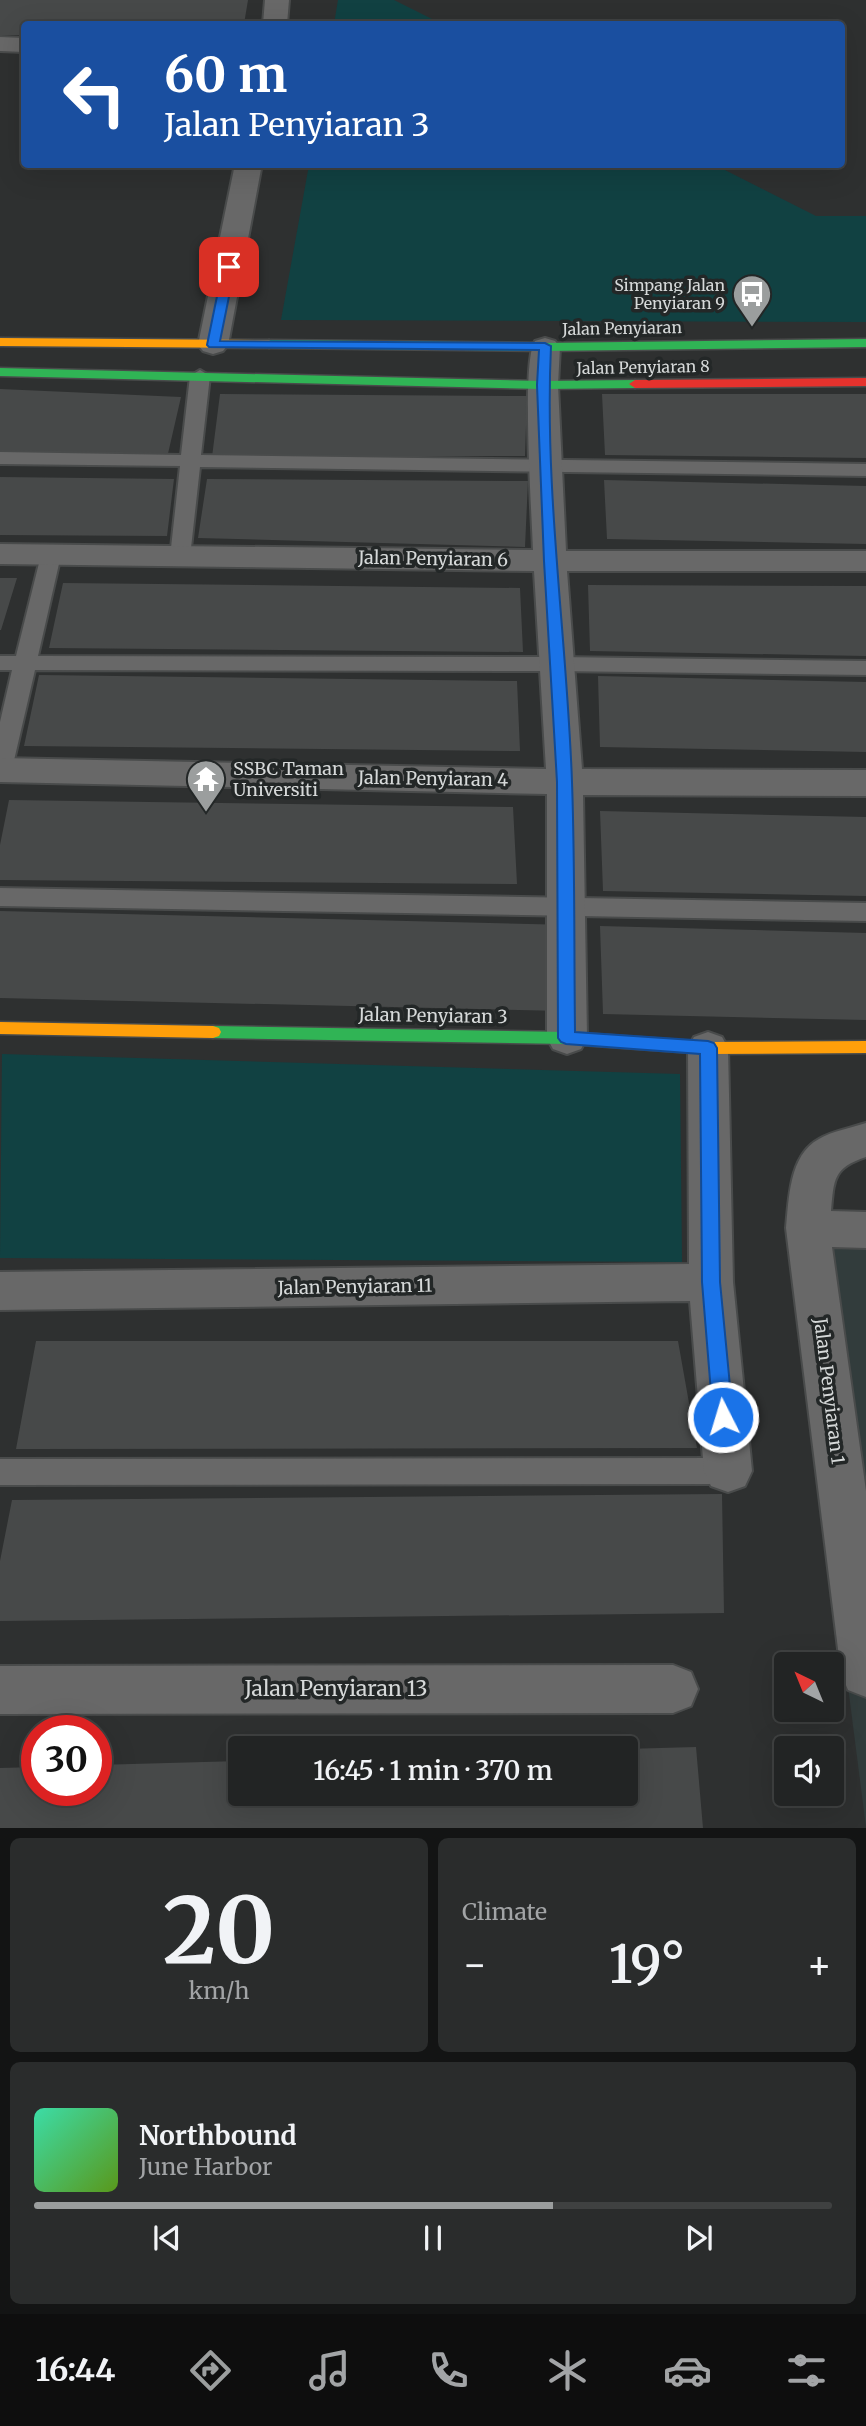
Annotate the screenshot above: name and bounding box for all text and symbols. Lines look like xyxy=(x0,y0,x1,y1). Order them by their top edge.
text: 60 m xyxy=(164,44,287,105)
icon: left xyxy=(49,49,140,140)
text: Jalan Penyiaran 3 xyxy=(164,105,430,145)
pin xyxy=(199,237,259,297)
icon: arrive xyxy=(210,248,248,286)
bus stop icon: Simpang Jalan Penyiaran 9 xyxy=(731,273,773,328)
place label: Simpang Jalan Penyiaran 9 xyxy=(614,275,725,313)
street label: Jalan Penyiaran xyxy=(561,317,682,339)
street label: Jalan Penyiaran 8 xyxy=(575,356,710,378)
street label: Jalan Penyiaran 6 xyxy=(357,546,508,571)
place label: SSBC Taman Universiti xyxy=(233,757,344,801)
temple icon: SSBC Taman Universiti xyxy=(185,758,227,813)
street label: Jalan Penyiaran 4 xyxy=(357,766,508,791)
street label: Jalan Penyiaran 3 xyxy=(357,1003,508,1028)
street label: Jalan Penyiaran 11 xyxy=(276,1274,433,1299)
street label: Jalan Penyiaran 1 xyxy=(809,1315,850,1465)
position arrow xyxy=(686,1380,760,1454)
north arrow xyxy=(774,1652,844,1722)
map controls xyxy=(774,1652,844,1806)
street label: Jalan Penyiaran 13 xyxy=(243,1675,428,1702)
speed limit sign: 30 xyxy=(21,1715,112,1806)
button: sound xyxy=(774,1736,844,1806)
text: 16:45 · 1 min · 370 m xyxy=(313,1754,553,1787)
text: 20 xyxy=(163,1873,275,1988)
text: Climate xyxy=(462,1897,547,1926)
text: 19° xyxy=(609,1932,685,1997)
text: − xyxy=(462,1941,487,1988)
text: + xyxy=(807,1941,832,1988)
text: km/h xyxy=(189,1976,249,2005)
text: Northbound xyxy=(139,2119,297,2152)
text: June Harbor xyxy=(139,2152,272,2181)
icon: previous xyxy=(148,2219,186,2257)
icon: pause xyxy=(414,2219,452,2257)
icon: next xyxy=(680,2219,718,2257)
icon: directions xyxy=(186,2346,235,2395)
icon: music xyxy=(305,2346,354,2395)
icon: phone xyxy=(424,2346,473,2395)
icon: climate xyxy=(543,2346,592,2395)
icon: car xyxy=(663,2346,712,2395)
icon: filters xyxy=(782,2346,831,2395)
text: 16:44 xyxy=(35,2350,115,2390)

